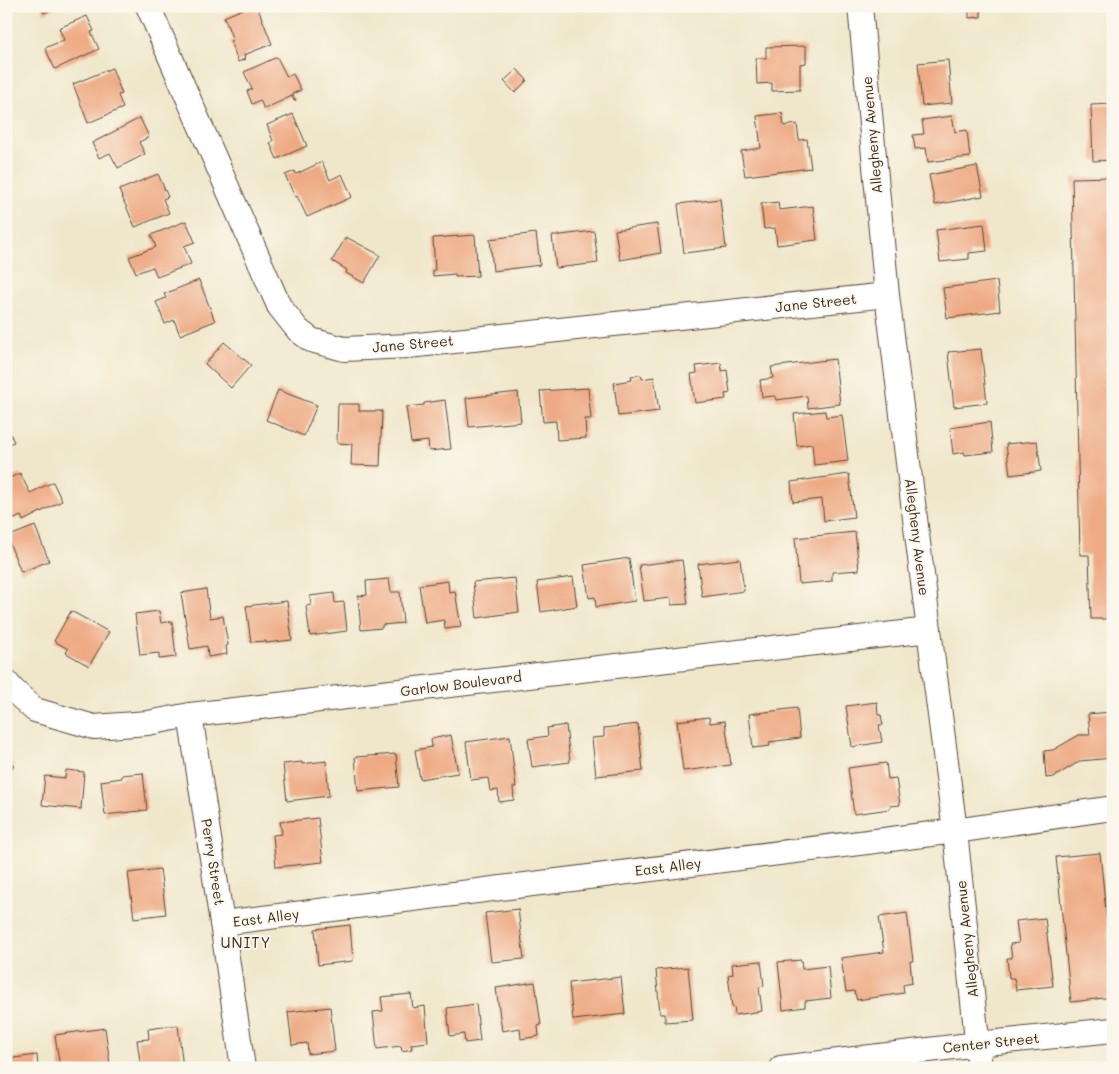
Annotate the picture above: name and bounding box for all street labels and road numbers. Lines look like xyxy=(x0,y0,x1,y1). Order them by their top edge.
street label: Allegheny Avenue xyxy=(857,75,886,195)
street label: Jane Street xyxy=(774,289,858,316)
street label: Jane Street xyxy=(371,330,455,357)
street label: Allegheny Avenue xyxy=(901,477,934,597)
street label: Garlow Boulevard xyxy=(399,667,523,700)
street label: Perry Street xyxy=(197,817,230,907)
street label: East Alley xyxy=(634,853,702,880)
street label: Allegheny Avenue xyxy=(951,879,982,999)
street label: East Alley xyxy=(232,904,300,931)
street label: Center Street xyxy=(942,1028,1040,1057)

